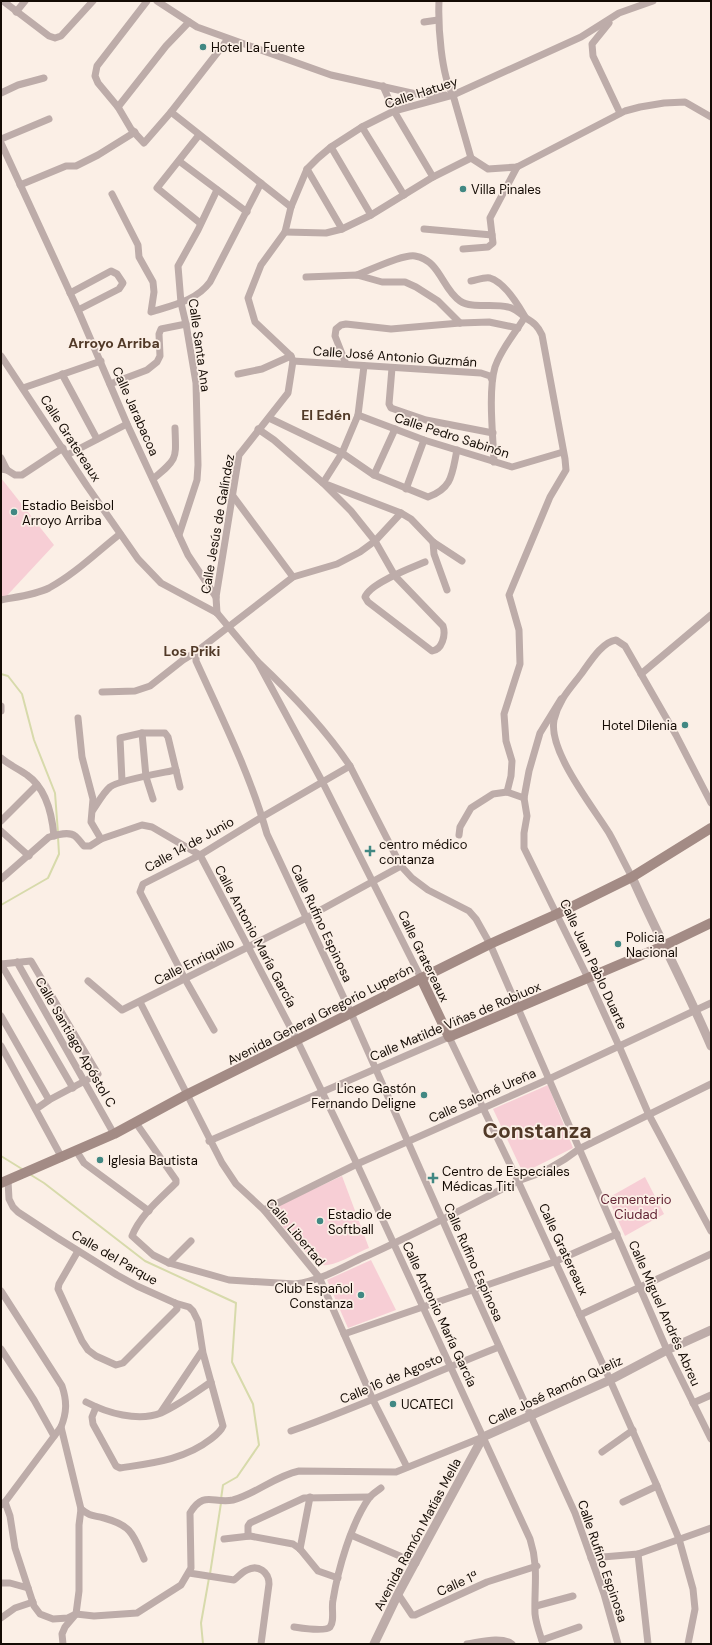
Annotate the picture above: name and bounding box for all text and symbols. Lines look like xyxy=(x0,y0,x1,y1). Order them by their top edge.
place label: Hotel La Fuente xyxy=(211,39,305,56)
marker: Hotel La Fuente xyxy=(198,42,208,52)
street label: Calle Hatuey xyxy=(383,73,460,112)
place label: Villa Pinales xyxy=(471,181,541,198)
marker: Villa Pinales xyxy=(458,184,468,194)
street label: Calle Santa Ana xyxy=(185,297,214,393)
district label: Arroyo Arriba xyxy=(68,334,160,352)
street label: Calle José Antonio Guzmán xyxy=(312,342,478,371)
street label: Calle Jarabacoa xyxy=(108,364,163,458)
street label: Calle Gratereaux xyxy=(36,392,105,485)
district label: El Edén xyxy=(301,406,351,424)
street label: Calle Pedro Sabinón xyxy=(392,409,512,462)
street label: Calle Jesús de Galíndez xyxy=(197,453,238,595)
place label: Estadio Beisbol Arroyo Arriba xyxy=(22,497,114,529)
marker: Estadio Beisbol Arroyo Arriba xyxy=(9,507,19,517)
district label: Los Priki xyxy=(164,642,221,660)
place label: Hotel Dilenia xyxy=(602,717,677,734)
marker: Hotel Dilenia xyxy=(680,720,690,730)
street label: Calle 14 de Junio xyxy=(142,813,237,876)
place label: centro médico contanza xyxy=(379,836,468,868)
marker: centro médico contanza xyxy=(364,845,376,857)
street label: Calle Antonio María García xyxy=(211,862,300,1010)
street label: Calle Rufino Espinosa xyxy=(287,862,356,985)
street label: Calle Juan Pablo Duarte xyxy=(556,896,631,1032)
street label: Calle Gratereaux xyxy=(394,908,453,1005)
place label: Policia Nacional xyxy=(626,929,678,961)
street label: Calle Enriquillo xyxy=(151,934,238,989)
marker: Policia Nacional xyxy=(613,939,623,949)
street label: Avenida General Gregorio Luperón xyxy=(224,960,416,1069)
street label: Calle Santiago Apóstol C xyxy=(31,974,120,1110)
street label: Calle Matilde Viñas de Robiuox xyxy=(367,977,544,1065)
street label: Calle Salomé Ureña xyxy=(426,1064,539,1127)
place label: Liceo Gastón Fernando Deligne xyxy=(311,1080,416,1112)
marker: Liceo Gastón Fernando Deligne xyxy=(419,1090,429,1100)
district label: Constanza xyxy=(482,1117,592,1145)
place label: Iglesia Bautista xyxy=(108,1152,198,1169)
marker: Iglesia Bautista xyxy=(95,1155,105,1165)
place label: Centro de Especiales Médicas Titi xyxy=(442,1163,570,1195)
marker: Centro de Especiales Médicas Titi xyxy=(427,1172,439,1184)
park label: Cementerio Ciudad xyxy=(600,1191,672,1223)
street label: Calle Libertad xyxy=(262,1195,329,1270)
street label: Calle Rufino Espinosa xyxy=(440,1200,507,1324)
street label: Calle Gratereaux xyxy=(535,1200,593,1299)
place label: Estadio de Softball xyxy=(328,1206,392,1238)
marker: Estadio de Softball xyxy=(315,1216,325,1226)
street label: Calle del Parque xyxy=(69,1226,161,1289)
street label: Calle Miguel Andrés Abreu xyxy=(625,1238,704,1389)
street label: Calle Antonio María García xyxy=(398,1239,481,1390)
place label: Club Español Constanza xyxy=(275,1280,353,1312)
marker: Club Español Constanza xyxy=(356,1290,366,1300)
street label: Calle 16 de Agosto xyxy=(337,1349,445,1408)
street label: Calle José Ramón Queliz xyxy=(485,1352,625,1429)
place label: UCATECI xyxy=(401,1396,453,1413)
marker: UCATECI xyxy=(388,1399,398,1409)
street label: Avenida Ramón Matías Mella xyxy=(370,1455,465,1613)
street label: Calle Rufino Espinosa xyxy=(574,1498,631,1624)
street label: Calle 1ª xyxy=(434,1567,480,1600)

